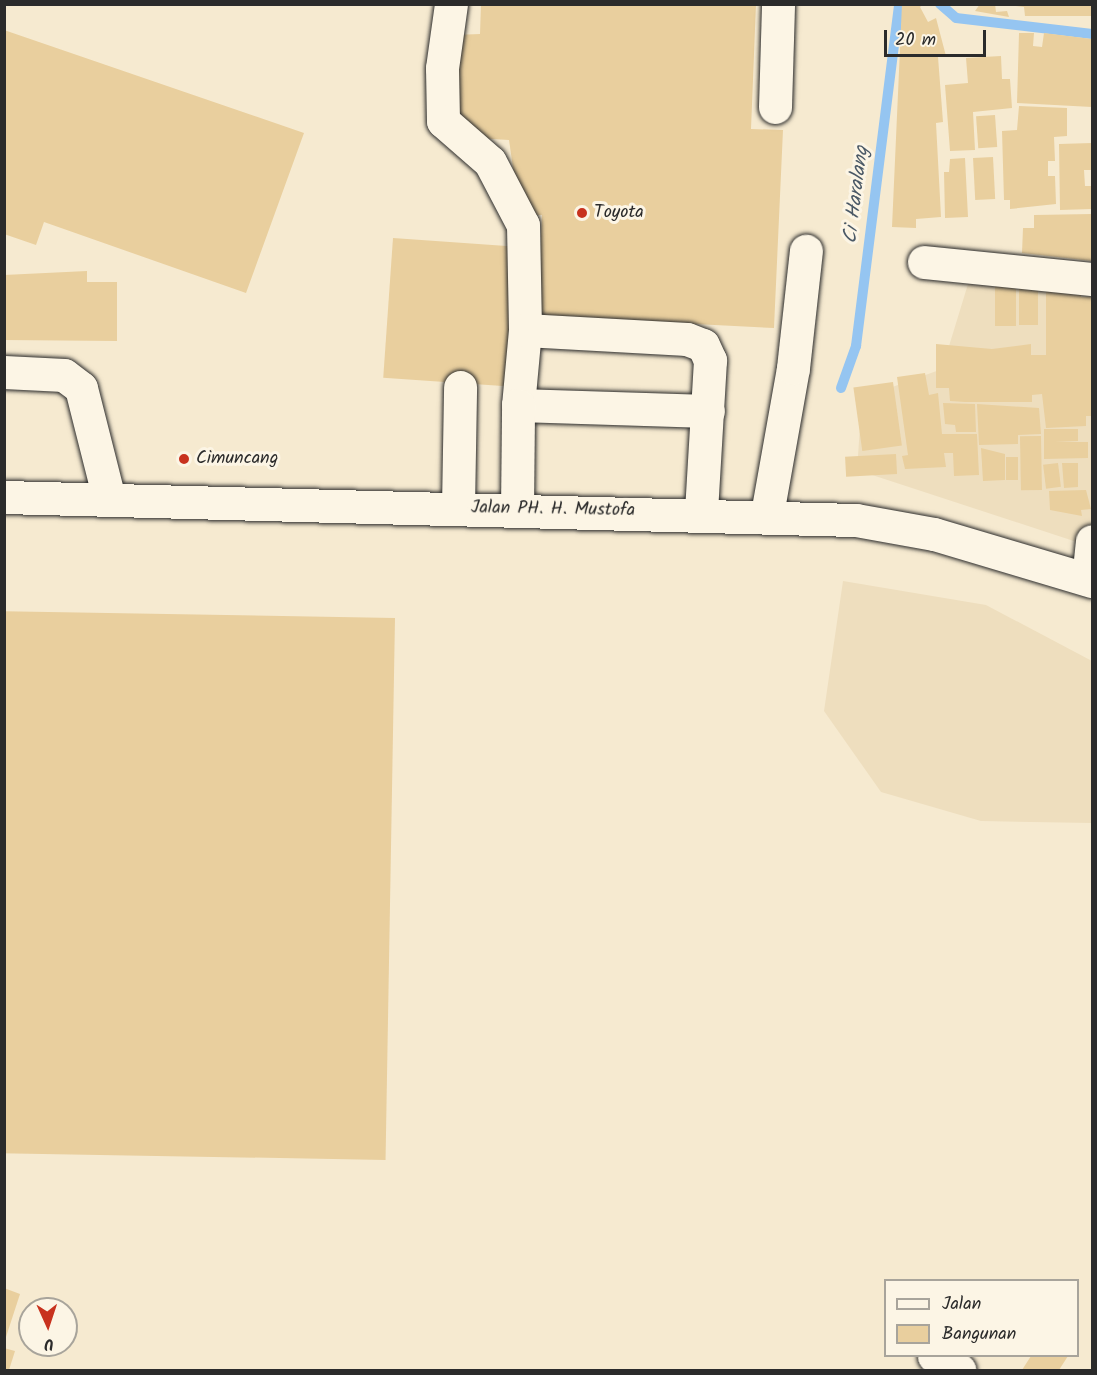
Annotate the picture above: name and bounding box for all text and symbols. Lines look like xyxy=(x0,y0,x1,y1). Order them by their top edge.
scale bar xyxy=(887,18,989,56)
text: 20 m xyxy=(895,26,936,55)
water label: Ci Haralang xyxy=(839,145,875,245)
place label: Toyota xyxy=(594,202,644,224)
marker: Toyota xyxy=(575,206,589,220)
place label: Cimuncang xyxy=(196,448,278,470)
marker: Cimuncang xyxy=(177,452,191,466)
street label: Jalan PH. H. Mustofa xyxy=(471,498,635,522)
legend xyxy=(884,1279,1079,1357)
text: Jalan xyxy=(942,1290,981,1319)
north arrow xyxy=(18,1297,78,1357)
text: Bangunan xyxy=(942,1320,1016,1349)
text: U xyxy=(43,1331,54,1356)

